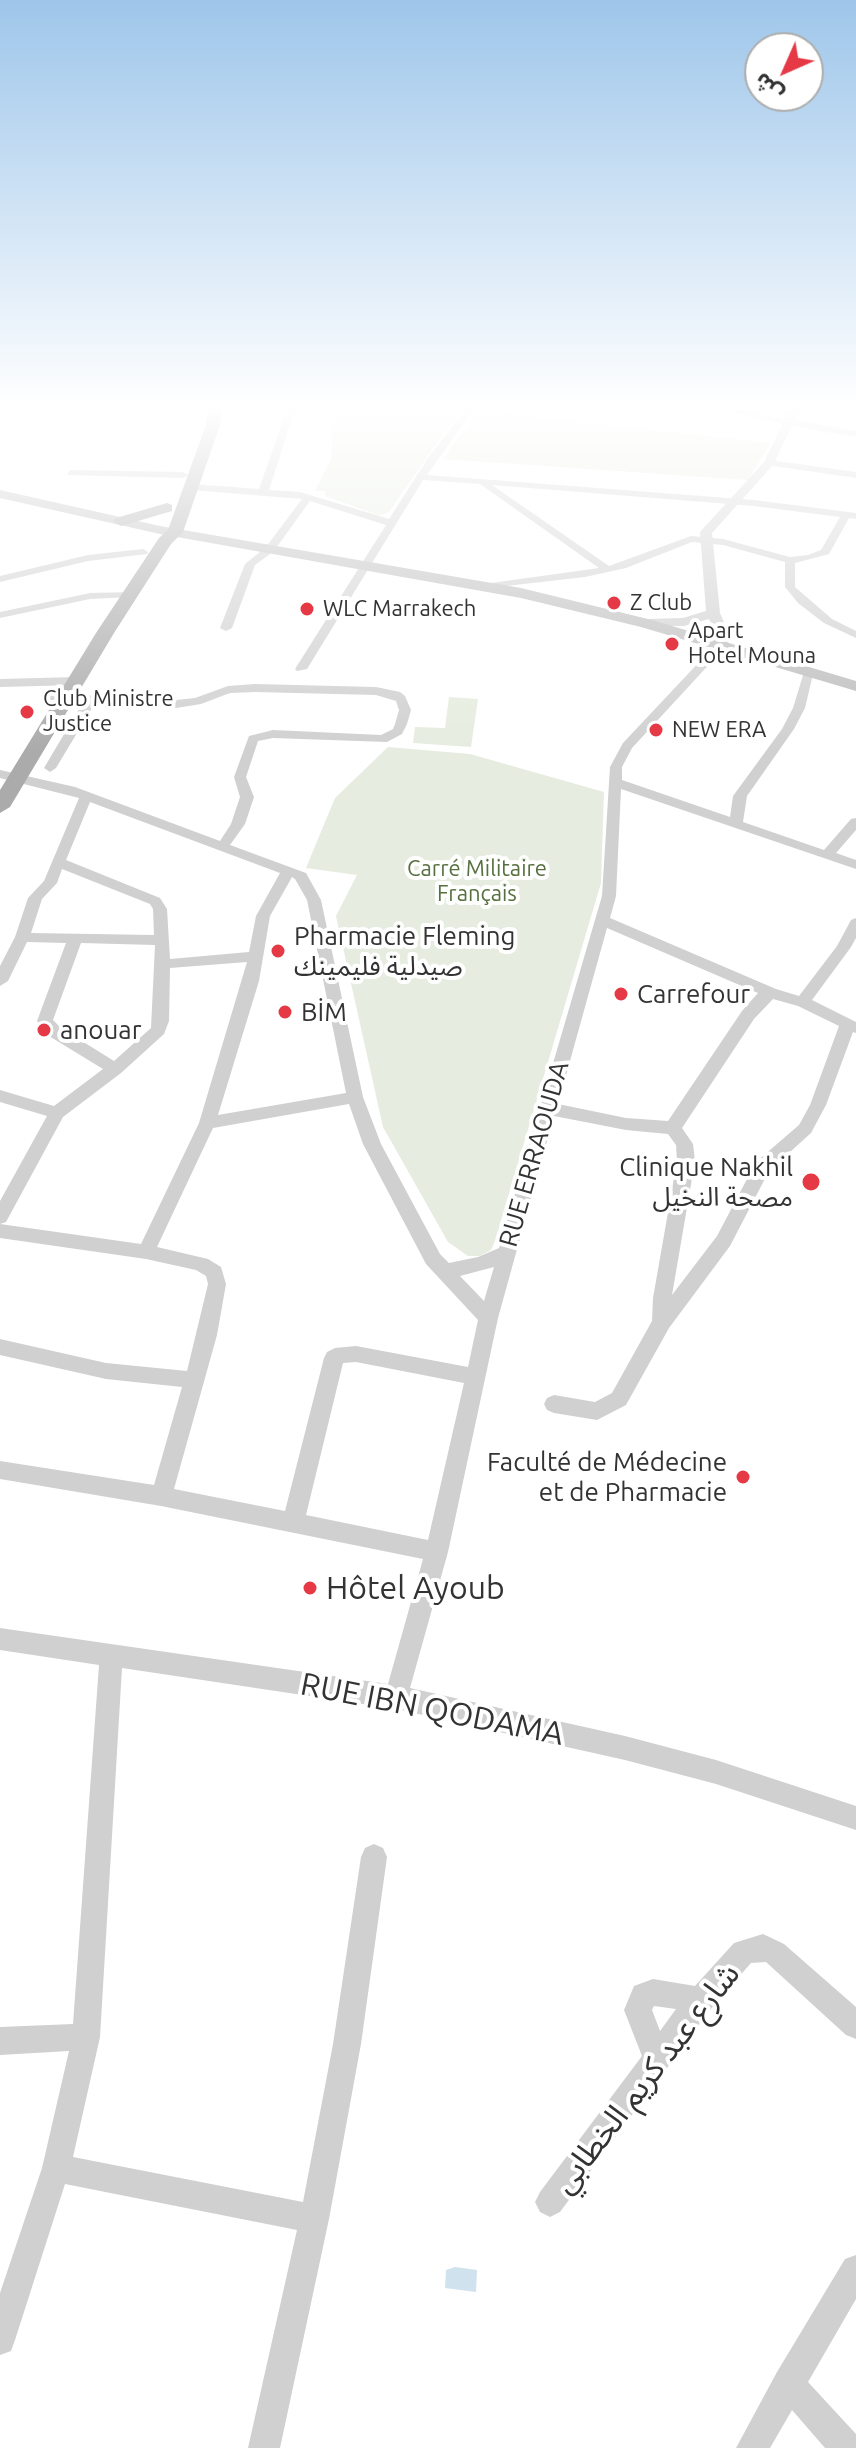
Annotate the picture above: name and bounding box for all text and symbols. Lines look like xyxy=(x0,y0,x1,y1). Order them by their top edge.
north arrow xyxy=(744,32,824,112)
text: ش xyxy=(749,68,788,107)
place label: Z Club xyxy=(630,590,692,616)
marker: Z Club xyxy=(605,594,623,612)
place label: WLC Marrakech xyxy=(323,596,476,622)
marker: WLC Marrakech xyxy=(298,600,316,618)
place label: Apart Hotel Mouna xyxy=(688,618,816,670)
marker: Apart Hotel Mouna xyxy=(663,635,681,653)
place label: Club Ministre Justice xyxy=(43,686,174,738)
marker: Club Ministre Justice xyxy=(18,703,36,721)
place label: NEW ERA xyxy=(672,717,766,743)
marker: NEW ERA xyxy=(647,721,665,739)
park label: Carré Militaire Français xyxy=(407,856,547,908)
place label: Pharmacie Fleming صيدلية فليمينك xyxy=(294,920,516,982)
marker: Pharmacie Fleming صيدلية فليمينك xyxy=(269,942,287,960)
place label: Carrefour xyxy=(637,978,750,1010)
marker: Carrefour xyxy=(612,985,630,1003)
place label: BİM xyxy=(301,996,347,1028)
marker: BİM xyxy=(276,1003,294,1021)
place label: anouar xyxy=(60,1014,141,1046)
marker: anouar xyxy=(35,1021,53,1039)
street label: RUE ERRAOUDA xyxy=(493,1058,575,1250)
place label: Clinique Nakhil مصحة النخيل xyxy=(619,1151,793,1212)
marker: Clinique Nakhil مصحة النخيل xyxy=(800,1171,822,1193)
place label: Faculté de Médecine et de Pharmacie xyxy=(487,1446,727,1508)
marker: Faculté de Médecine et de Pharmacie xyxy=(734,1468,752,1486)
place label: Hôtel Ayoub xyxy=(326,1569,505,1607)
marker: Hôtel Ayoub xyxy=(301,1579,319,1597)
street label: RUE IBN QODAMA xyxy=(297,1665,567,1753)
street label: شارع عبد كريم الخطابي xyxy=(544,1955,748,2201)

